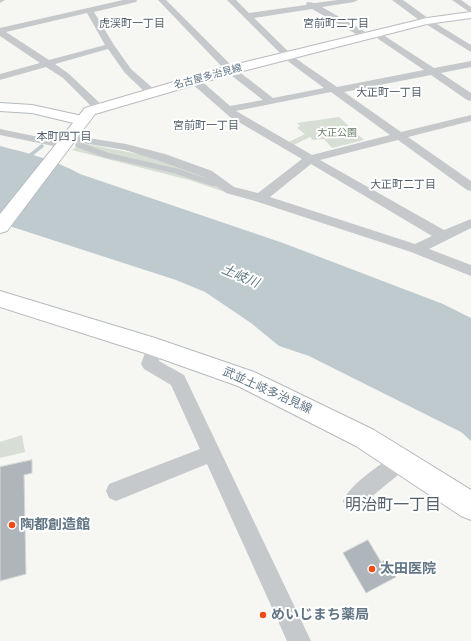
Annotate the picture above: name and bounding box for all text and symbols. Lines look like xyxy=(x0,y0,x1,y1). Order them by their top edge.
district label: 虎渓町一丁目 xyxy=(99,17,165,31)
district label: 宮前町二丁目 xyxy=(303,17,369,31)
street label: 名古屋多治見線 xyxy=(173,62,243,92)
district label: 大正町一丁目 xyxy=(356,86,422,100)
district label: 宮前町一丁目 xyxy=(173,119,239,133)
park label: 大正公園 xyxy=(317,127,357,139)
district label: 本町四丁目 xyxy=(37,130,91,144)
district label: 大正町二丁目 xyxy=(370,178,436,192)
water label: 土岐川 xyxy=(219,262,261,292)
street label: 武並土岐多治見線 xyxy=(220,365,314,417)
district label: 明治町一丁目 xyxy=(345,496,441,516)
place label: 陶都創造館 xyxy=(20,517,90,533)
marker: 陶都創造館 xyxy=(7,520,17,530)
place label: 太田医院 xyxy=(380,561,436,577)
marker: 太田医院 xyxy=(367,564,377,574)
place label: めいじまち薬局 xyxy=(271,607,369,623)
marker: めいじまち薬局 xyxy=(258,610,268,620)

